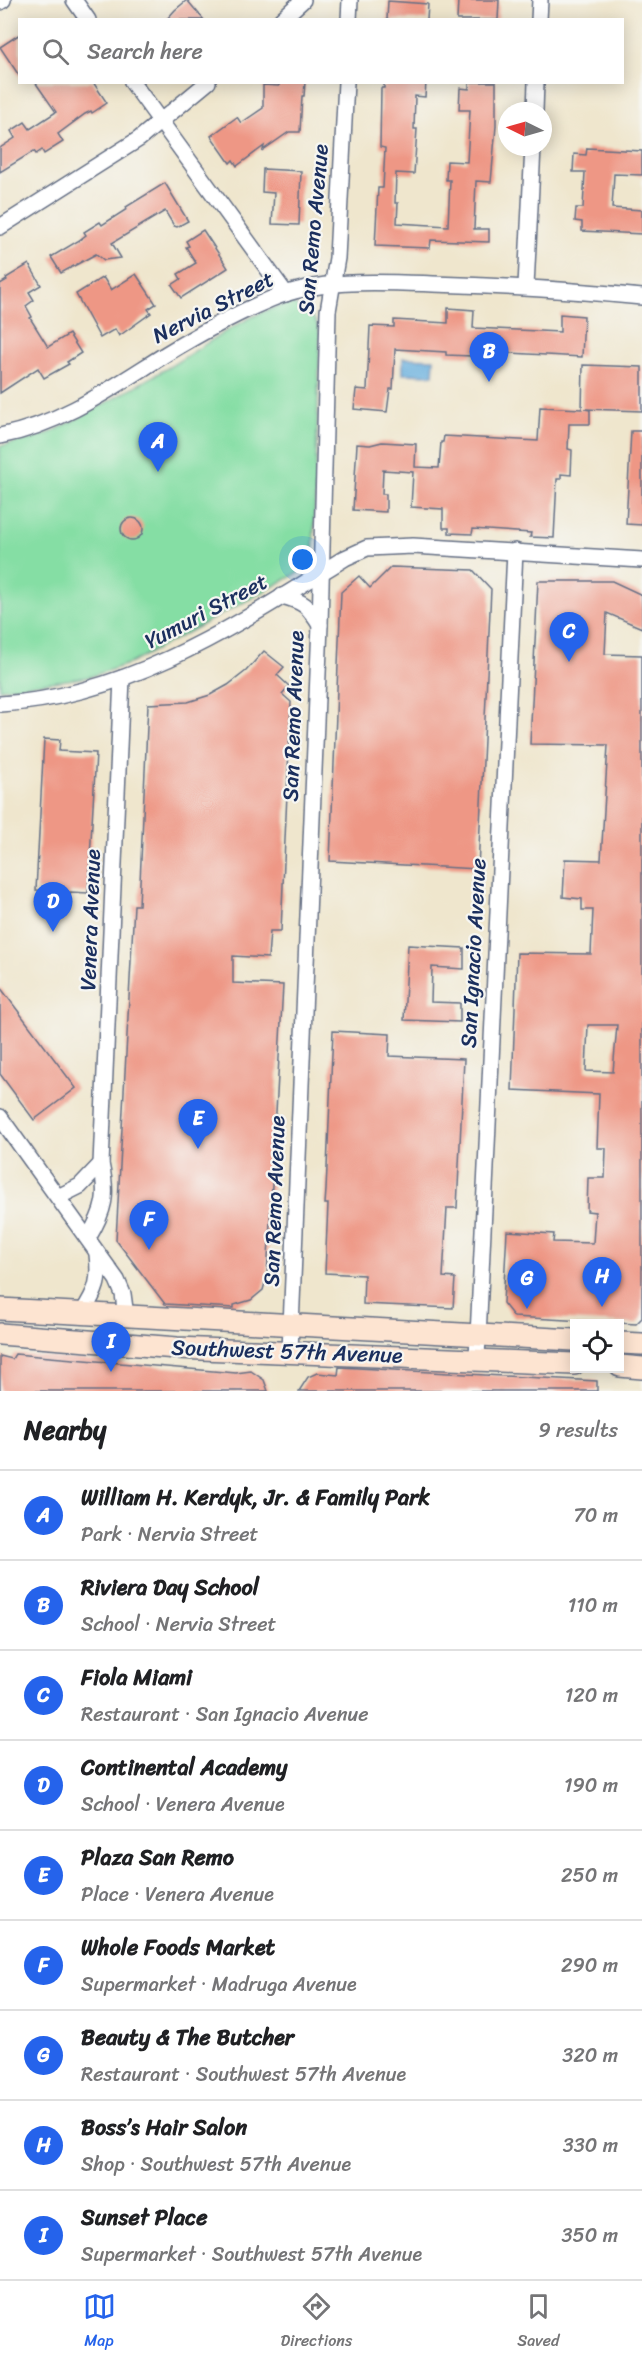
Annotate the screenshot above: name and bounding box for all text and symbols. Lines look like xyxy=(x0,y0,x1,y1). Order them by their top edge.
search box xyxy=(18,18,624,84)
text: Search here xyxy=(87,32,203,71)
icon: search xyxy=(39,35,72,68)
north arrow xyxy=(498,102,552,156)
street label: San Remo Avenue xyxy=(286,142,340,316)
street label: Nervia Street xyxy=(145,259,281,354)
pin: B xyxy=(470,332,508,382)
pin: A xyxy=(138,422,178,472)
your location xyxy=(288,545,317,574)
street label: Yumuri Street xyxy=(137,562,275,660)
pin: C xyxy=(550,612,588,662)
street label: San Remo Avenue xyxy=(271,630,315,802)
street label: Venera Avenue xyxy=(68,848,112,992)
street label: San Ignacio Avenue xyxy=(449,857,497,1049)
pin: D xyxy=(34,882,72,932)
pin: E xyxy=(178,1100,218,1149)
street label: San Remo Avenue xyxy=(252,1115,296,1287)
pin: F xyxy=(130,1200,168,1250)
pin: H xyxy=(582,1258,622,1307)
pin: G xyxy=(508,1260,546,1309)
map controls xyxy=(570,1319,624,1373)
button: locate xyxy=(570,1319,624,1373)
pin: I xyxy=(92,1322,130,1372)
street label: Southwest 57th Avenue xyxy=(171,1327,404,1375)
text: Nearby xyxy=(24,1407,106,1453)
text: 9 results xyxy=(538,1413,618,1448)
text: William H. Kerdyk, Jr. & Family Park xyxy=(81,1478,430,1517)
text: A xyxy=(37,1498,50,1533)
text: 70 m xyxy=(573,1498,618,1533)
text: Park · Nervia Street xyxy=(81,1517,258,1552)
text: Riviera Day School xyxy=(81,1568,259,1607)
text: B xyxy=(37,1588,50,1623)
text: 110 m xyxy=(568,1588,618,1623)
text: School · Nervia Street xyxy=(81,1607,276,1642)
text: Fiola Miami xyxy=(81,1658,192,1697)
text: C xyxy=(37,1678,50,1713)
text: 120 m xyxy=(565,1678,618,1713)
text: Restaurant · San Ignacio Avenue xyxy=(81,1697,369,1732)
text: Continental Academy xyxy=(81,1748,287,1787)
text: D xyxy=(38,1768,49,1803)
text: 190 m xyxy=(564,1768,618,1803)
text: School · Venera Avenue xyxy=(81,1787,285,1822)
text: Plaza San Remo xyxy=(81,1838,234,1877)
text: E xyxy=(38,1858,49,1893)
text: 250 m xyxy=(561,1858,618,1893)
text: Place · Venera Avenue xyxy=(81,1877,274,1912)
text: Whole Foods Market xyxy=(81,1928,275,1967)
text: F xyxy=(38,1948,49,1983)
text: 290 m xyxy=(561,1948,618,1983)
text: Supermarket · Madruga Avenue xyxy=(81,1967,357,2002)
text: Beauty & The Butcher xyxy=(81,2018,294,2057)
text: G xyxy=(37,2038,50,2073)
text: 320 m xyxy=(562,2038,618,2073)
text: Restaurant · Southwest 57th Avenue xyxy=(81,2057,406,2092)
text: Boss’s Hair Salon xyxy=(81,2108,247,2147)
text: H xyxy=(36,2128,51,2163)
text: 330 m xyxy=(563,2128,618,2163)
text: Shop · Southwest 57th Avenue xyxy=(81,2147,351,2182)
text: Sunset Place xyxy=(81,2198,207,2237)
text: I xyxy=(40,2218,47,2253)
text: 350 m xyxy=(562,2218,618,2253)
text: Supermarket · Southwest 57th Avenue xyxy=(81,2237,422,2272)
tab: Map xyxy=(83,2290,116,2355)
tab: Directions xyxy=(281,2290,352,2355)
tab: Saved xyxy=(517,2290,559,2355)

